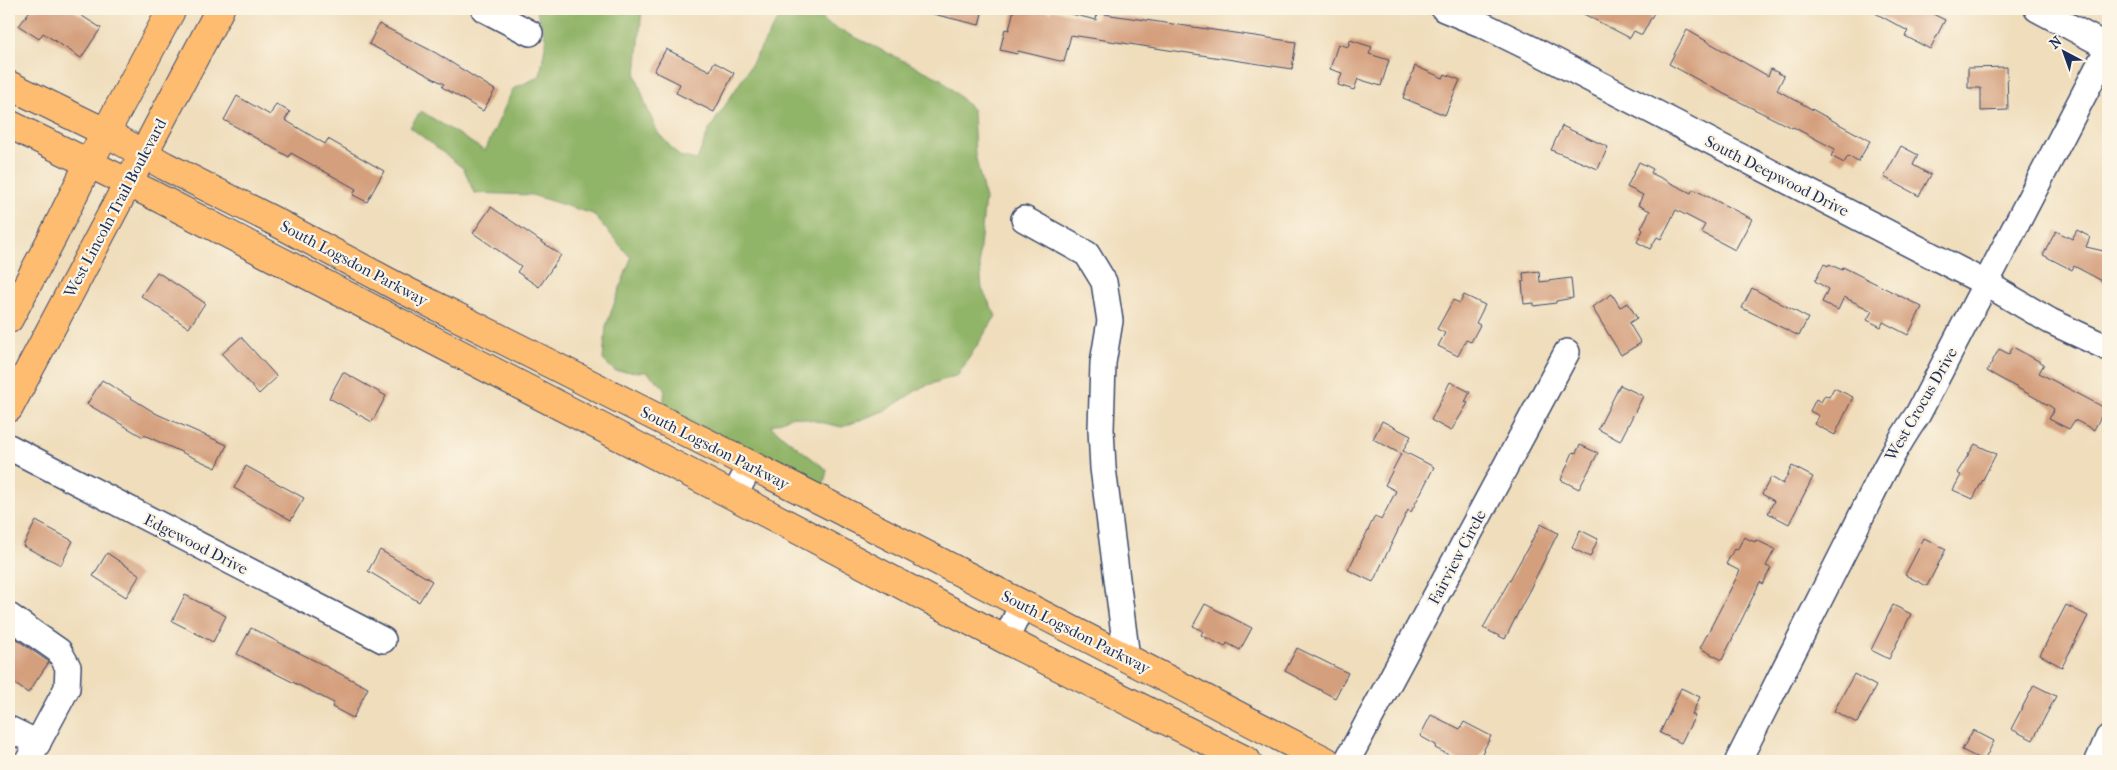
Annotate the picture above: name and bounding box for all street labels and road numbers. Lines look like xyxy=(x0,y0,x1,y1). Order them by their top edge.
street label: West Lincoln Trail Boulevard xyxy=(59,115,170,302)
street label: South Deepwood Drive xyxy=(1702,131,1852,221)
street label: South Logsdon Parkway xyxy=(277,216,431,310)
street label: West Crocus Drive xyxy=(1880,344,1961,465)
street label: South Logsdon Parkway xyxy=(637,402,793,494)
street label: Fairview Circle xyxy=(1424,506,1490,608)
street label: Edgewood Drive xyxy=(141,510,251,578)
street label: South Logsdon Parkway xyxy=(998,586,1154,678)

